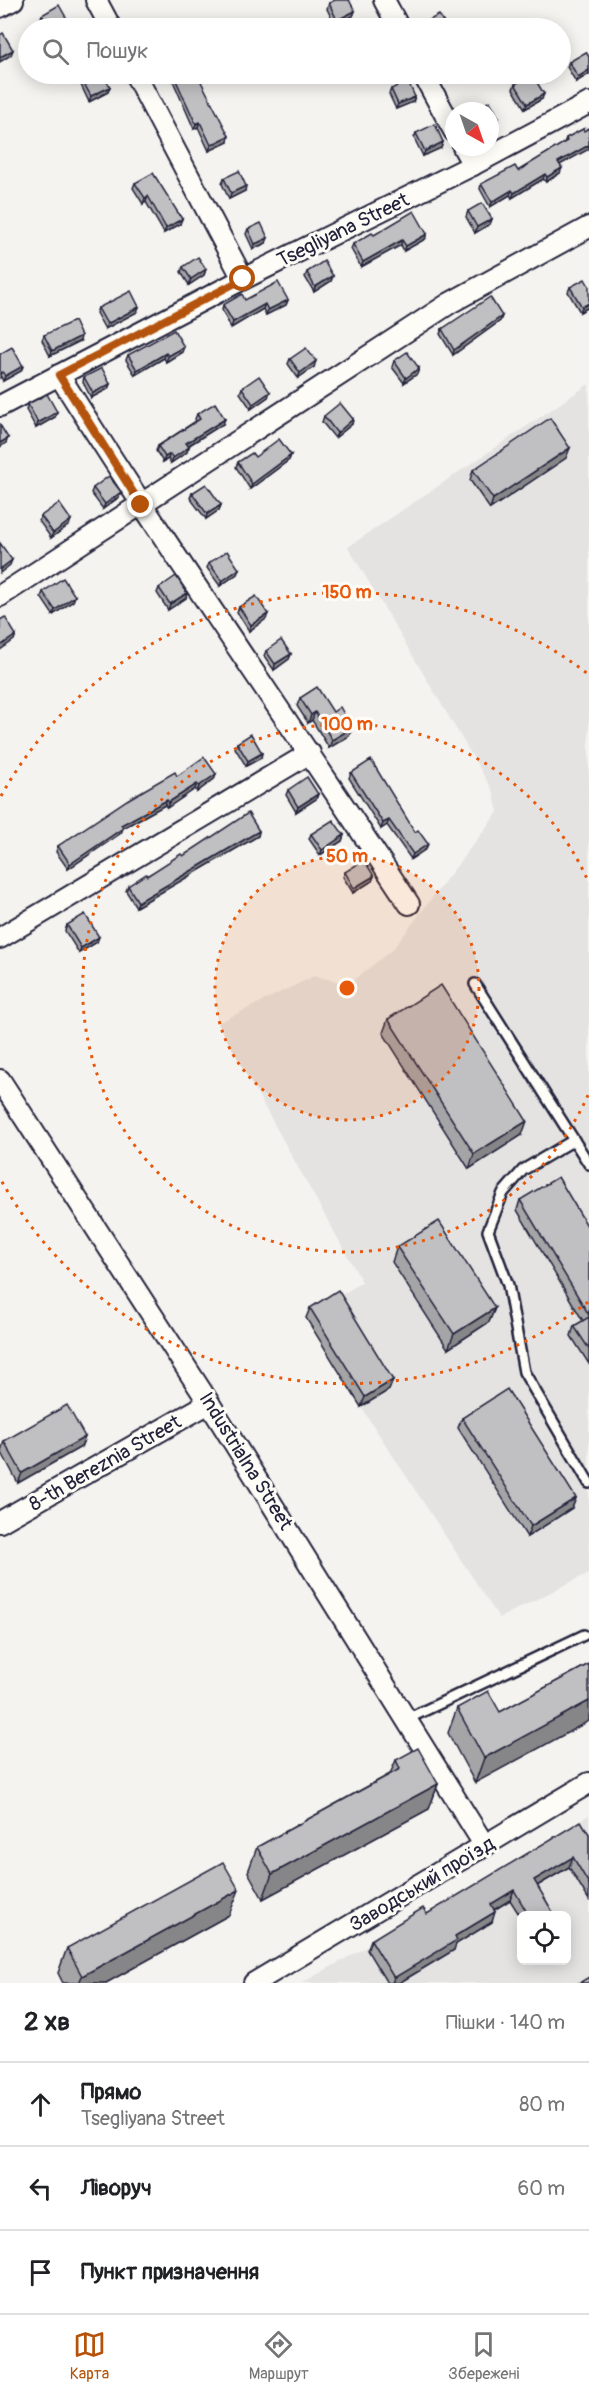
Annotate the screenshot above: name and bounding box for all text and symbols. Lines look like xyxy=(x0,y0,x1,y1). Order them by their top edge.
search box xyxy=(18,18,571,84)
icon: search xyxy=(39,35,72,68)
text: Пошук xyxy=(87,37,148,65)
north arrow xyxy=(445,102,499,156)
street label: Tsegliyana Street xyxy=(273,187,414,273)
route start xyxy=(229,265,255,291)
route end xyxy=(127,491,153,517)
text: 150 m xyxy=(323,581,372,604)
text: 100 m xyxy=(321,713,373,736)
text: 50 m xyxy=(326,845,368,868)
centre of rings xyxy=(337,978,357,998)
street label: Industrialna Street xyxy=(194,1387,299,1535)
street label: 8-th Bereznia Street xyxy=(25,1409,186,1517)
street label: Заводський проїзд xyxy=(345,1831,499,1937)
map controls xyxy=(517,1911,571,1965)
button: locate xyxy=(517,1911,571,1965)
text: 2 хв xyxy=(24,2006,70,2038)
text: Пішки · 140 m xyxy=(446,2010,565,2035)
text: Прямо xyxy=(81,2078,141,2106)
icon: ahead xyxy=(24,2088,57,2121)
text: 80 m xyxy=(519,2092,565,2117)
text: Tsegliyana Street xyxy=(81,2106,225,2131)
icon: left xyxy=(24,2172,57,2205)
text: Ліворуч xyxy=(81,2174,152,2202)
text: 60 m xyxy=(518,2176,565,2201)
icon: arrive xyxy=(24,2256,57,2289)
text: Пункт призначення xyxy=(81,2258,259,2286)
tab: Карта xyxy=(70,2328,109,2384)
tab: Маршрут xyxy=(249,2328,309,2384)
tab: Збережені xyxy=(448,2328,519,2384)

